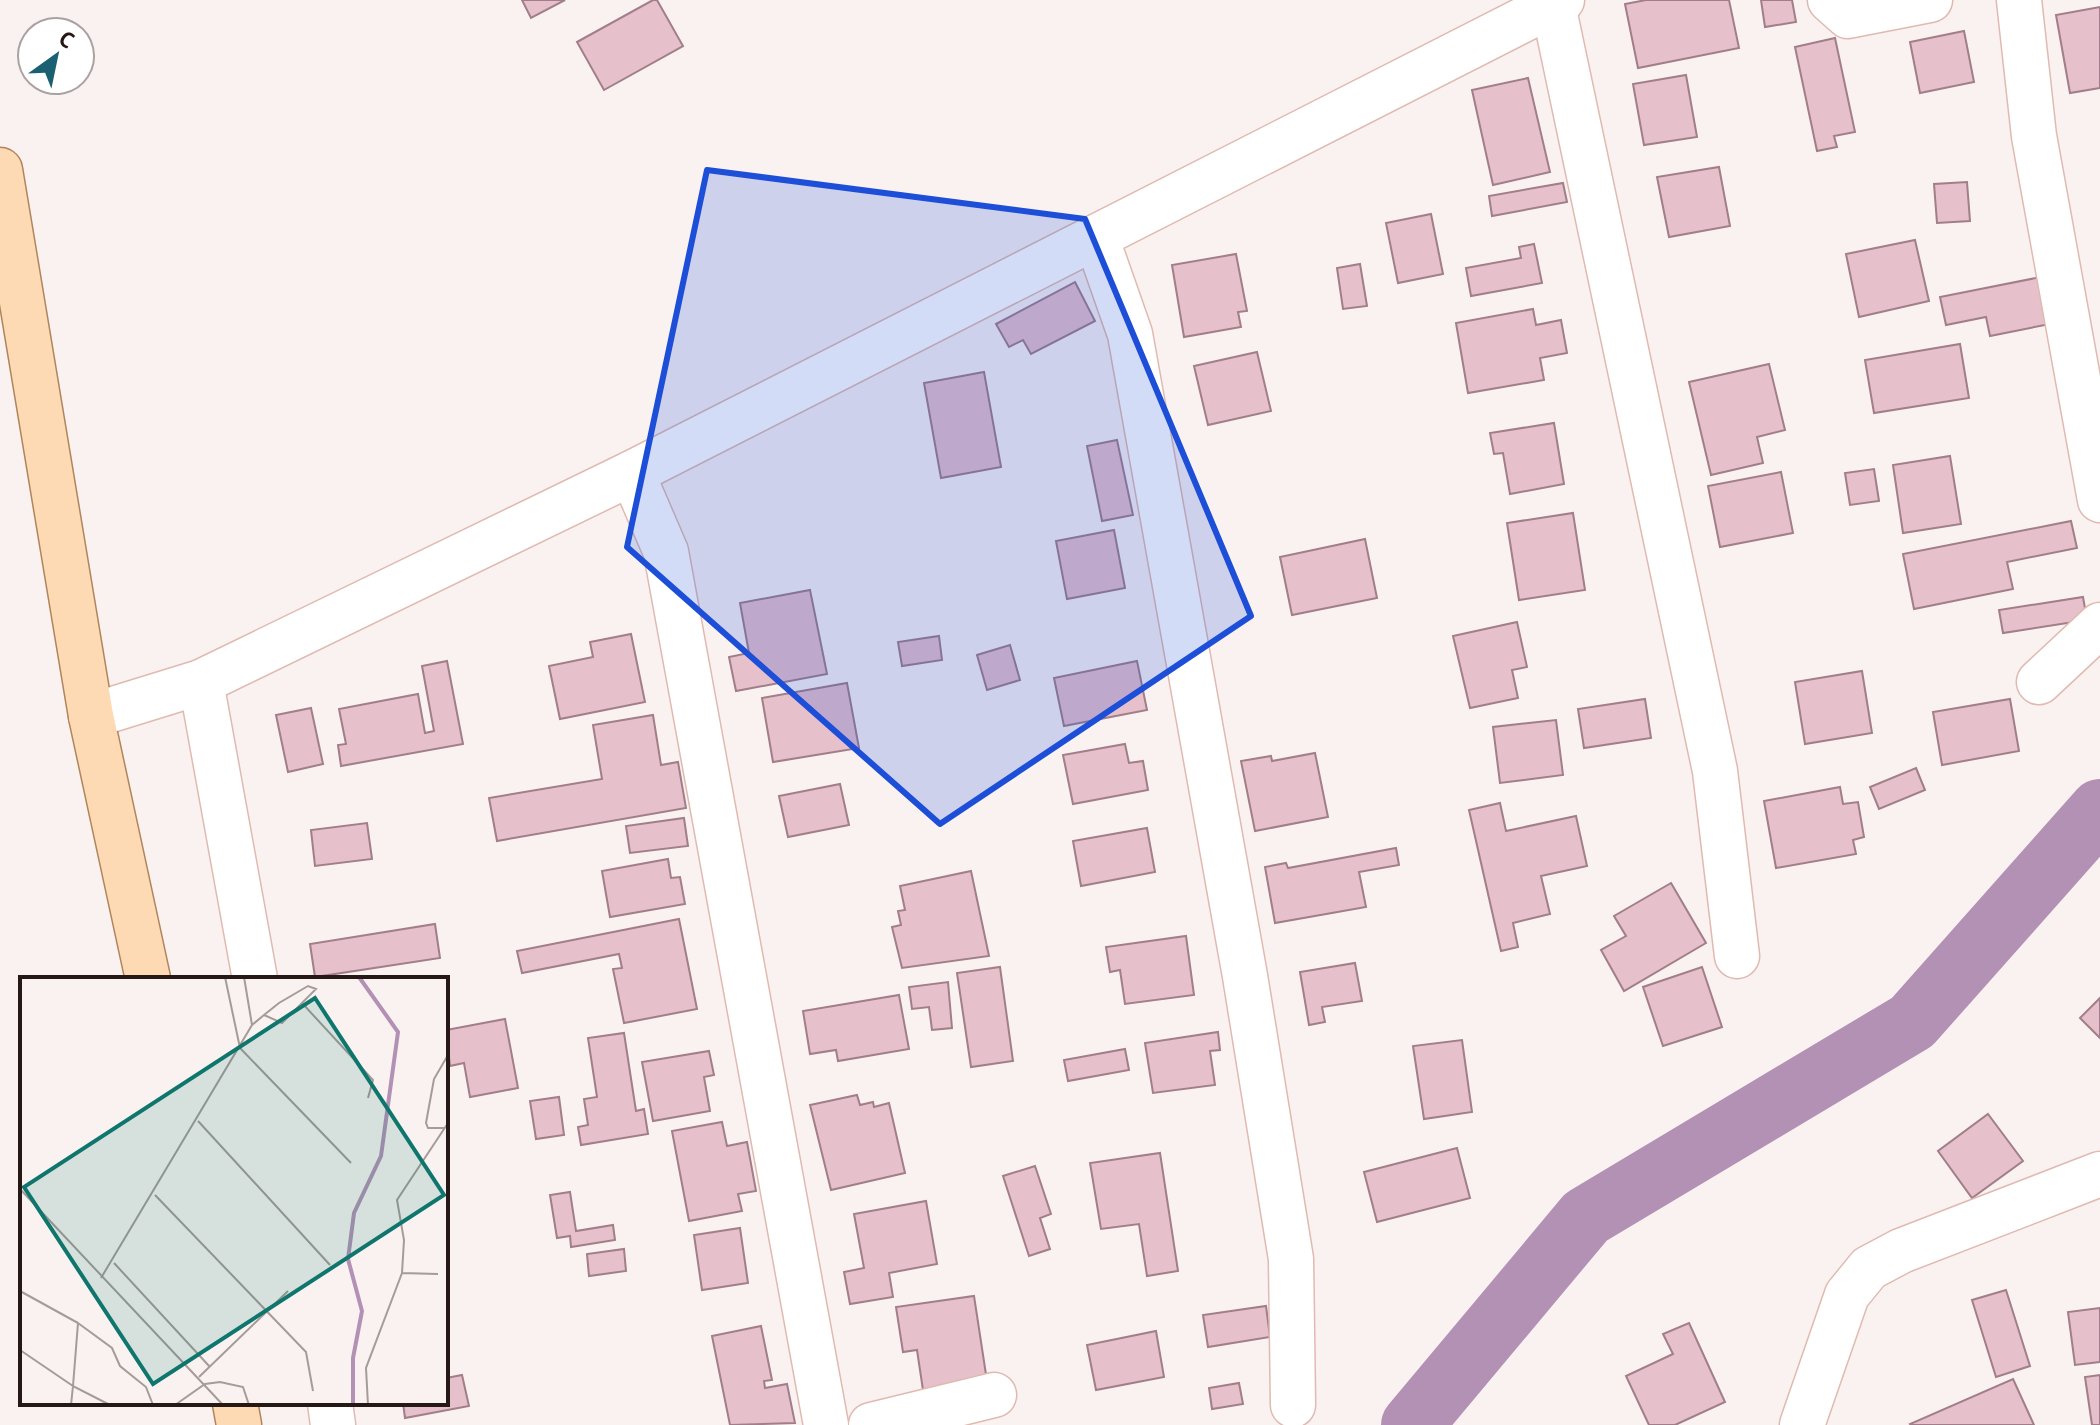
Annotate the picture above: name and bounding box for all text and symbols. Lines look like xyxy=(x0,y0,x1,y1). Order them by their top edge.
north arrow xyxy=(16,16,96,96)
text: С xyxy=(54,24,80,54)
inset map xyxy=(20,977,448,1405)

